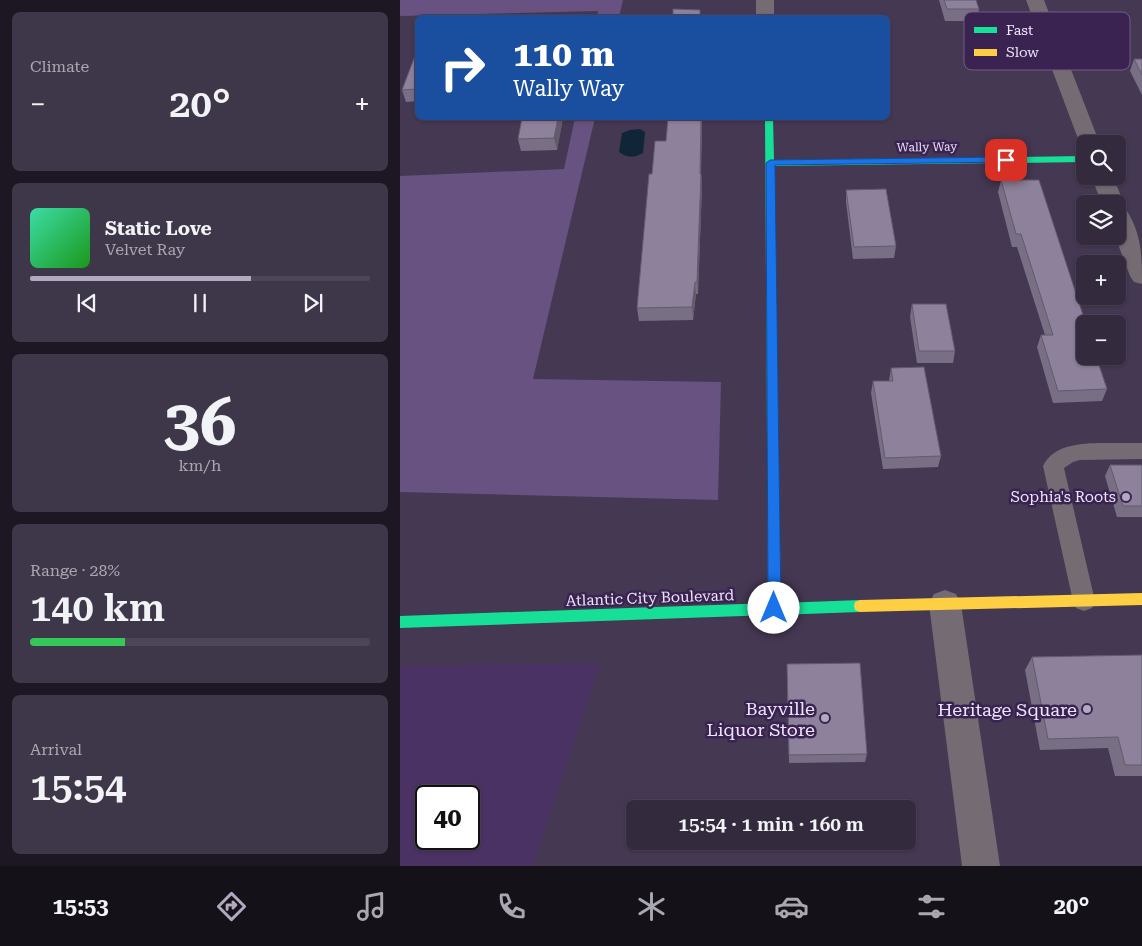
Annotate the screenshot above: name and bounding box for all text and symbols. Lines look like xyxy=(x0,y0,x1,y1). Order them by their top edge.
legend xyxy=(964,12,1130,70)
text: Fast xyxy=(1006,22,1033,38)
text: 110 m xyxy=(513,34,614,75)
icon: right xyxy=(430,35,495,100)
text: Slow xyxy=(1006,44,1039,60)
text: Climate xyxy=(30,57,89,76)
text: Wally Way xyxy=(513,76,624,101)
text: 20° xyxy=(169,82,231,126)
text: − xyxy=(30,88,46,121)
text: + xyxy=(354,88,370,121)
map controls xyxy=(1076,135,1126,365)
button: search xyxy=(1076,135,1126,185)
street label: Wally Way xyxy=(897,139,958,155)
pin xyxy=(985,139,1027,181)
icon: arrive xyxy=(992,146,1020,174)
button: layers xyxy=(1076,195,1126,245)
text: Static Love xyxy=(105,217,212,240)
text: Velvet Ray xyxy=(105,240,185,259)
button: + xyxy=(1076,255,1126,305)
icon: previous xyxy=(73,289,101,317)
icon: pause xyxy=(186,289,214,317)
icon: next xyxy=(299,289,327,317)
button: − xyxy=(1076,315,1126,365)
text: 36 xyxy=(164,385,236,461)
text: km/h xyxy=(179,456,221,475)
place label: Sophia's Roots xyxy=(1011,488,1116,506)
marker: Sophia's Roots xyxy=(1120,491,1132,503)
text: Range · 28% xyxy=(30,561,120,580)
position arrow xyxy=(747,581,799,633)
text: 140 km xyxy=(30,586,165,630)
street label: Atlantic City Boulevard xyxy=(565,586,735,610)
place label: Bayville Liquor Store xyxy=(707,698,815,740)
place label: Heritage Square xyxy=(938,699,1077,720)
marker: Heritage Square xyxy=(1081,703,1093,715)
marker: Bayville Liquor Store xyxy=(819,712,831,724)
text: Arrival xyxy=(30,740,82,759)
text: 15:54 xyxy=(30,765,126,809)
speed limit sign: 40 xyxy=(415,785,480,850)
text: 15:54 · 1 min · 160 m xyxy=(678,813,864,836)
icon: directions xyxy=(214,889,249,924)
icon: music xyxy=(354,889,389,924)
icon: phone xyxy=(494,889,529,924)
icon: climate xyxy=(634,889,669,924)
icon: car xyxy=(774,889,809,924)
icon: filters xyxy=(914,889,949,924)
text: 15:53 xyxy=(53,894,109,919)
text: 20° xyxy=(1054,894,1089,919)

